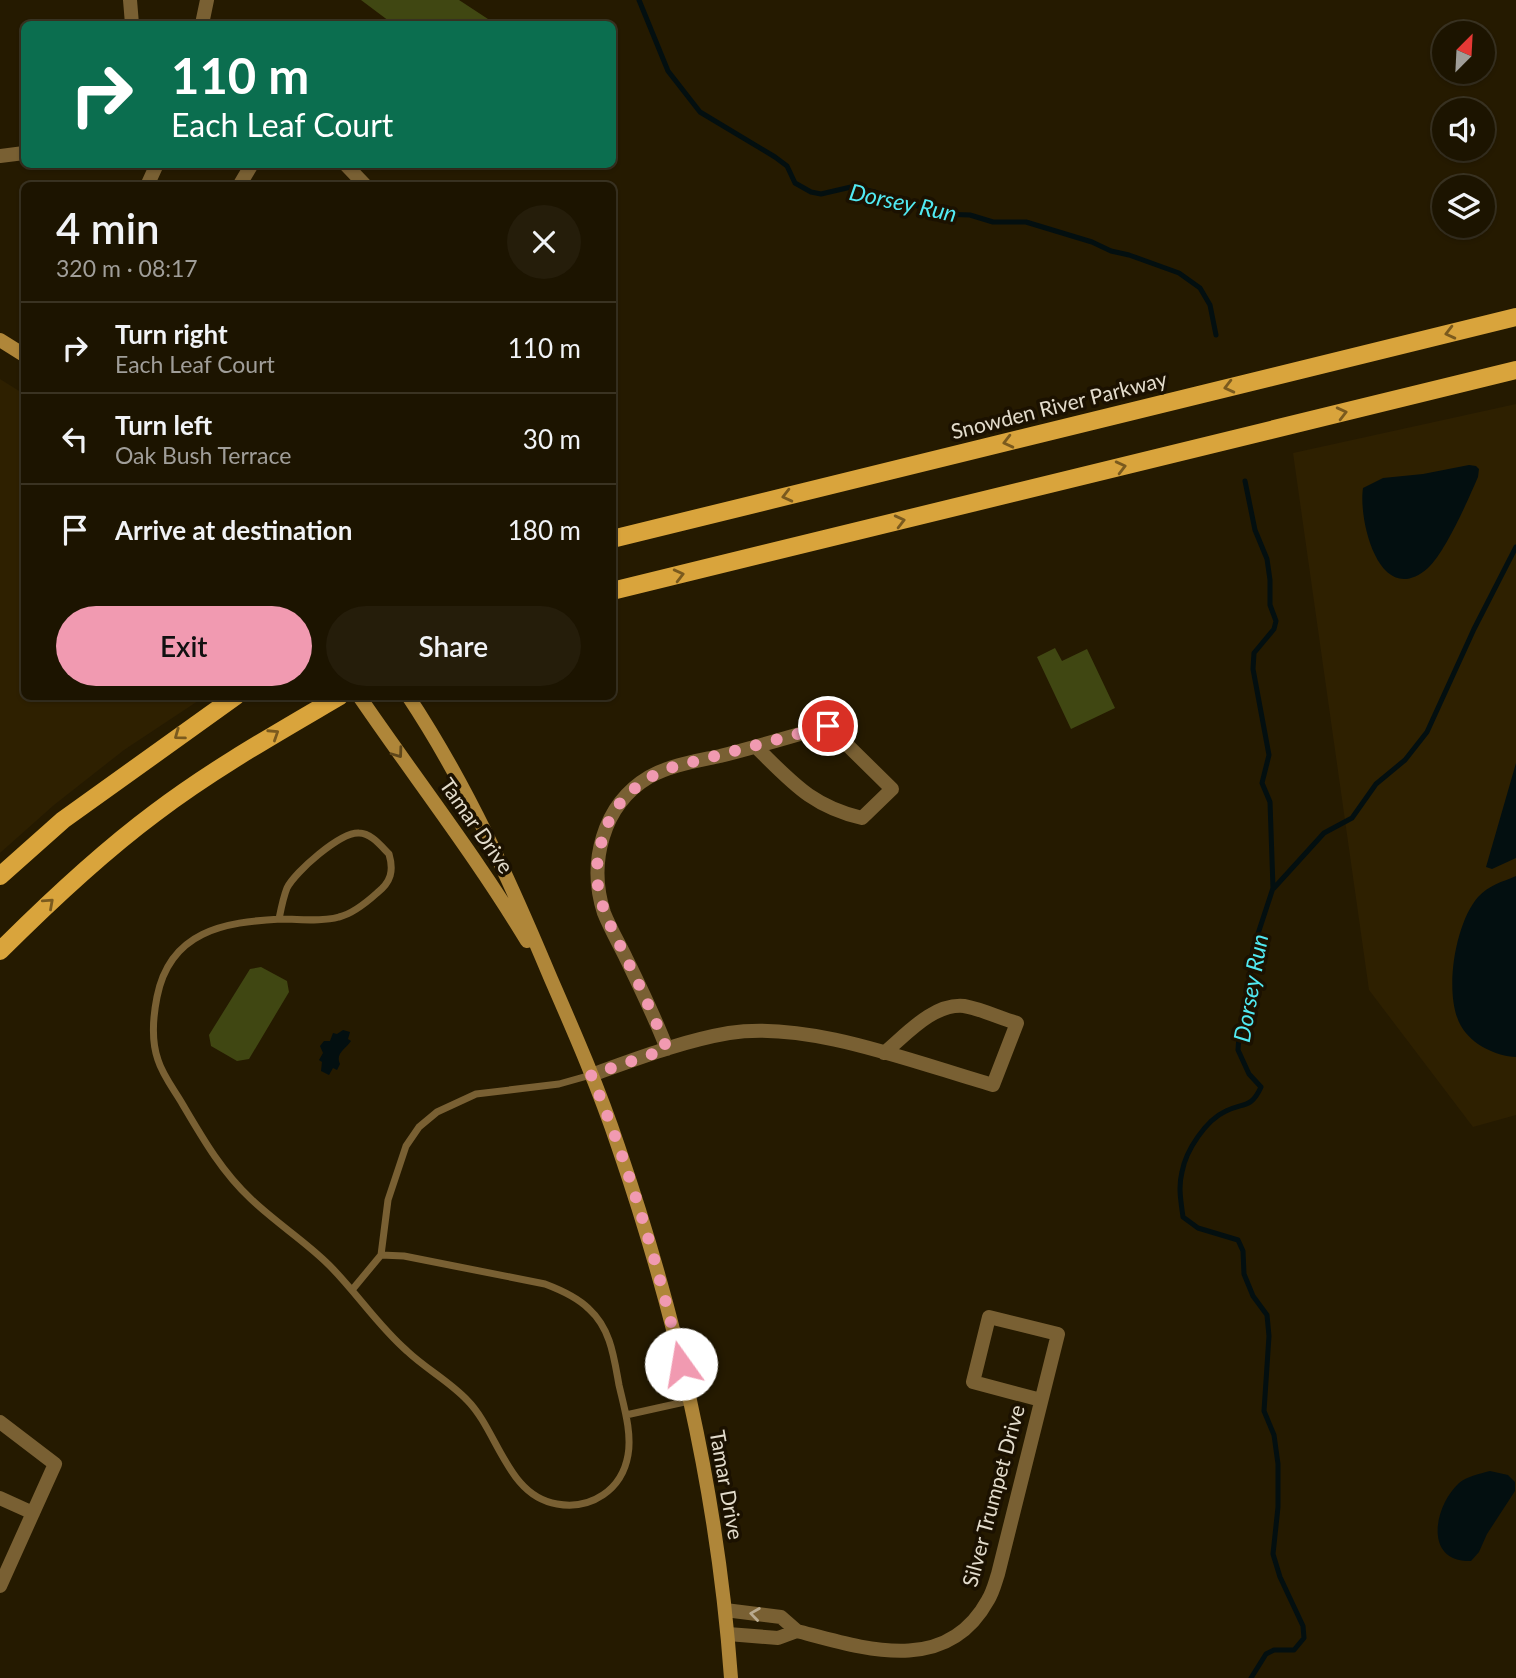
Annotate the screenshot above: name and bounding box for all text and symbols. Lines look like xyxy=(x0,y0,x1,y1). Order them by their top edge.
north arrow xyxy=(1432,21,1494,84)
map controls xyxy=(1432,21,1495,238)
text: 110 m xyxy=(171,46,309,104)
icon: right xyxy=(56,49,147,140)
button: sound xyxy=(1432,98,1495,161)
text: Each Leaf Court xyxy=(171,105,393,144)
button: layers xyxy=(1432,175,1495,238)
water label: Dorsey Run xyxy=(847,177,960,227)
text: 4 min xyxy=(56,203,160,253)
button: close xyxy=(507,205,581,279)
text: 320 m · 08:17 xyxy=(56,254,198,282)
text: Turn right xyxy=(115,318,228,350)
one-way arrow xyxy=(1444,325,1456,339)
icon: right xyxy=(56,329,94,367)
text: 110 m xyxy=(508,332,581,364)
text: Each Leaf Court xyxy=(115,350,275,378)
street label: Snowden River Parkway xyxy=(948,366,1169,443)
one-way arrow xyxy=(1223,379,1235,394)
one-way arrow xyxy=(1336,407,1348,421)
text: Turn left xyxy=(115,409,212,441)
icon: left xyxy=(56,420,94,458)
text: 30 m xyxy=(523,423,581,455)
one-way arrow xyxy=(1002,434,1014,448)
text: Oak Bush Terrace xyxy=(115,441,291,469)
one-way arrow xyxy=(1115,461,1127,475)
one-way arrow xyxy=(781,488,793,502)
icon: arrive xyxy=(56,511,94,549)
text: Arrive at destination xyxy=(115,514,352,546)
text: 180 m xyxy=(508,514,581,546)
one-way arrow xyxy=(894,515,906,529)
one-way arrow xyxy=(673,569,685,583)
button: Exit xyxy=(56,606,312,686)
button: Share xyxy=(326,606,581,686)
pin xyxy=(798,696,858,756)
icon: arrive xyxy=(809,707,847,745)
one-way arrow xyxy=(174,727,187,739)
one-way arrow xyxy=(266,730,279,742)
one-way arrow xyxy=(389,745,402,758)
street label: Tamar Drive xyxy=(435,773,519,878)
one-way arrow xyxy=(41,899,54,912)
water label: Dorsey Run xyxy=(1227,932,1273,1044)
position arrow xyxy=(644,1327,718,1401)
street label: Silver Trumpet Drive xyxy=(956,1402,1029,1589)
street label: Tamar Drive xyxy=(706,1428,749,1541)
one-way arrow xyxy=(749,1606,761,1621)

